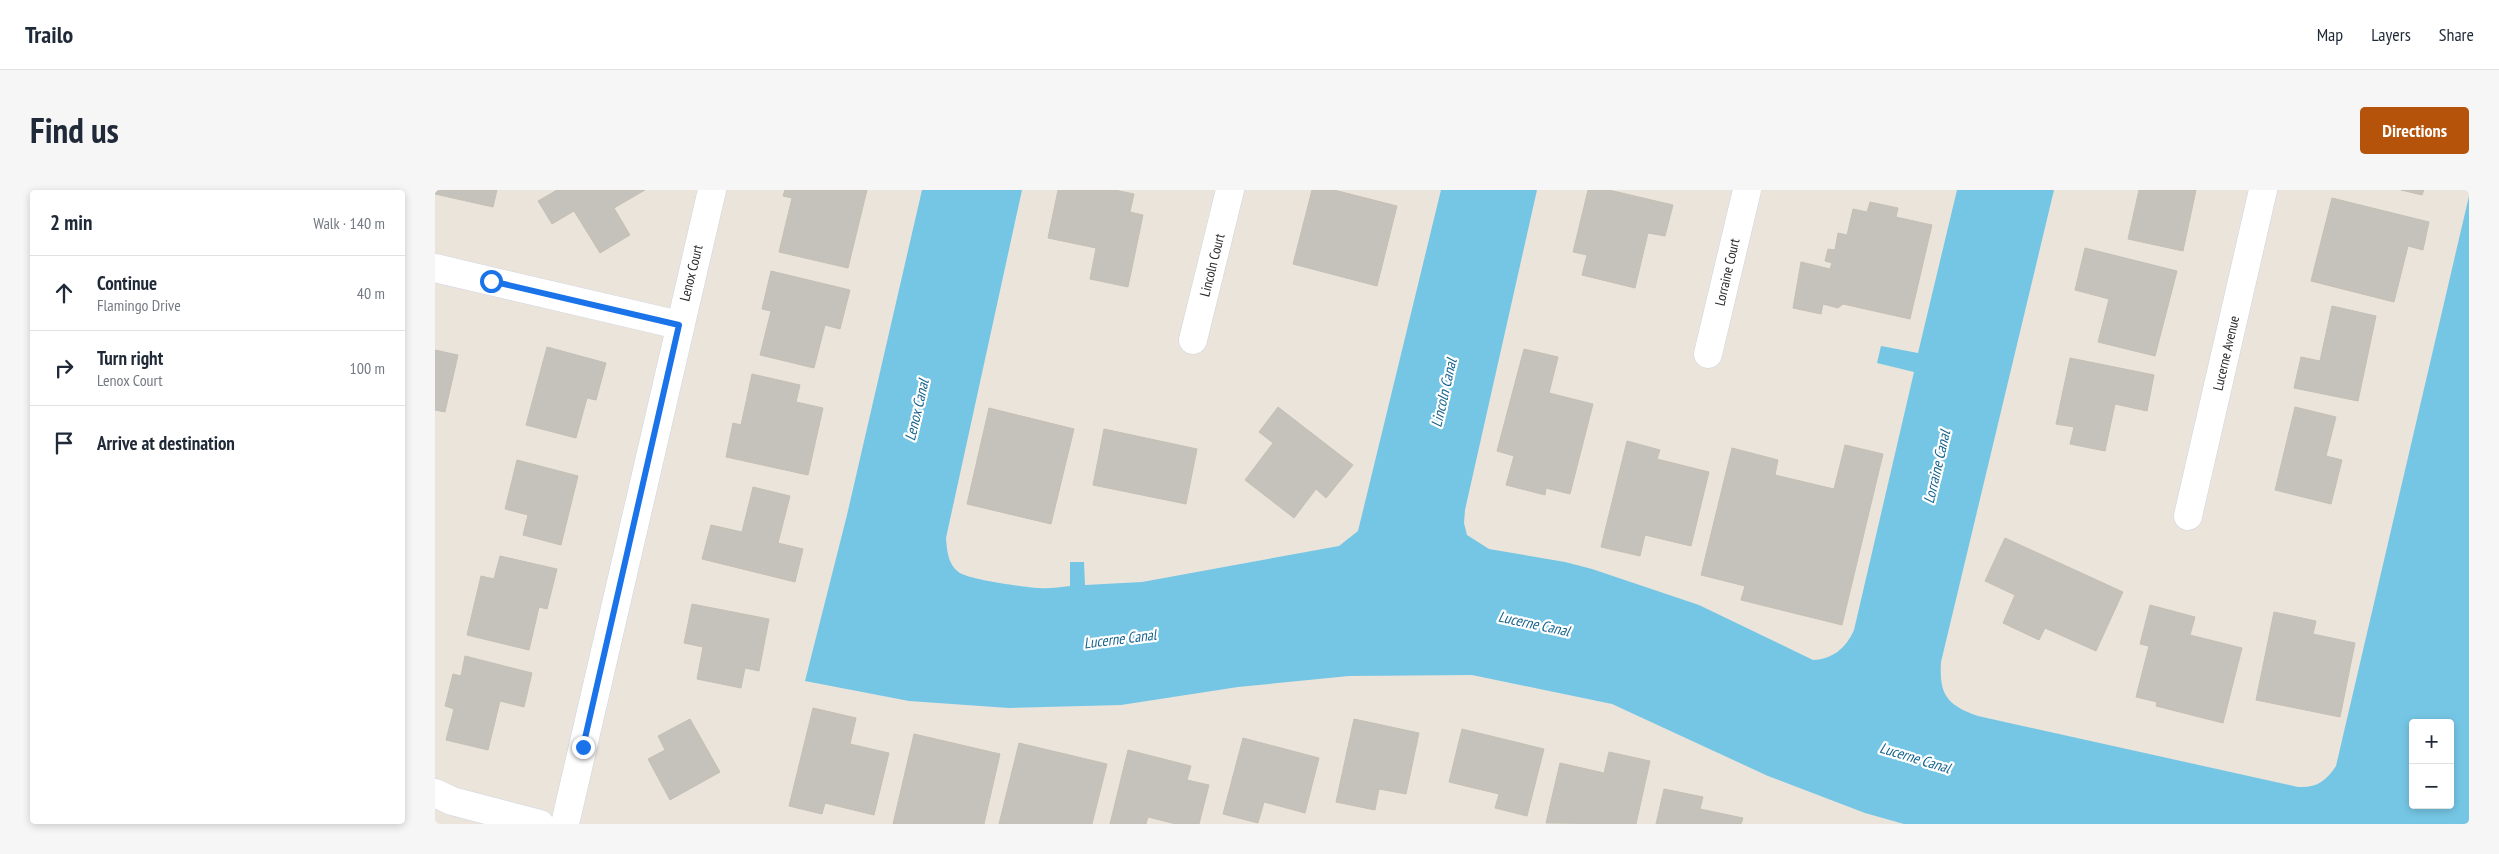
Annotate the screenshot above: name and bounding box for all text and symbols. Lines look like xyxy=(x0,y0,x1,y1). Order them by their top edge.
text: Trailo xyxy=(25,19,73,50)
text: Map xyxy=(2317,23,2343,46)
text: Layers xyxy=(2371,23,2411,46)
text: Share xyxy=(2439,23,2474,46)
text: Find us xyxy=(30,107,119,153)
button: Directions xyxy=(2360,107,2469,154)
text: 2 min xyxy=(50,209,92,236)
text: Walk · 140 m xyxy=(313,213,385,233)
street label: Lincoln Court xyxy=(1195,231,1229,298)
street label: Lorraine Court xyxy=(1711,236,1744,307)
street label: Lenox Court xyxy=(675,243,707,303)
route start xyxy=(480,270,503,293)
text: Continue xyxy=(97,271,157,295)
icon: ahead xyxy=(50,279,78,307)
text: 40 m xyxy=(357,283,385,303)
text: Flamingo Drive xyxy=(97,295,181,315)
street label: Lucerne Avenue xyxy=(2209,314,2243,392)
text: Turn right xyxy=(97,346,163,370)
icon: right xyxy=(50,354,78,382)
water label: Lincoln Canal xyxy=(1426,355,1461,429)
text: 100 m xyxy=(350,358,385,378)
text: Lenox Court xyxy=(97,370,163,390)
water label: Lenox Canal xyxy=(900,376,933,442)
water label: Lorraine Canal xyxy=(1919,427,1954,505)
icon: arrive xyxy=(50,429,78,457)
text: Arrive at destination xyxy=(97,431,235,455)
water label: Lucerne Canal xyxy=(1497,607,1573,641)
water label: Lucerne Canal xyxy=(1083,624,1159,652)
map controls xyxy=(2409,719,2454,809)
button: + xyxy=(2409,719,2454,764)
route end xyxy=(572,736,595,759)
water label: Lucerne Canal xyxy=(1878,738,1954,778)
button: − xyxy=(2409,764,2454,809)

